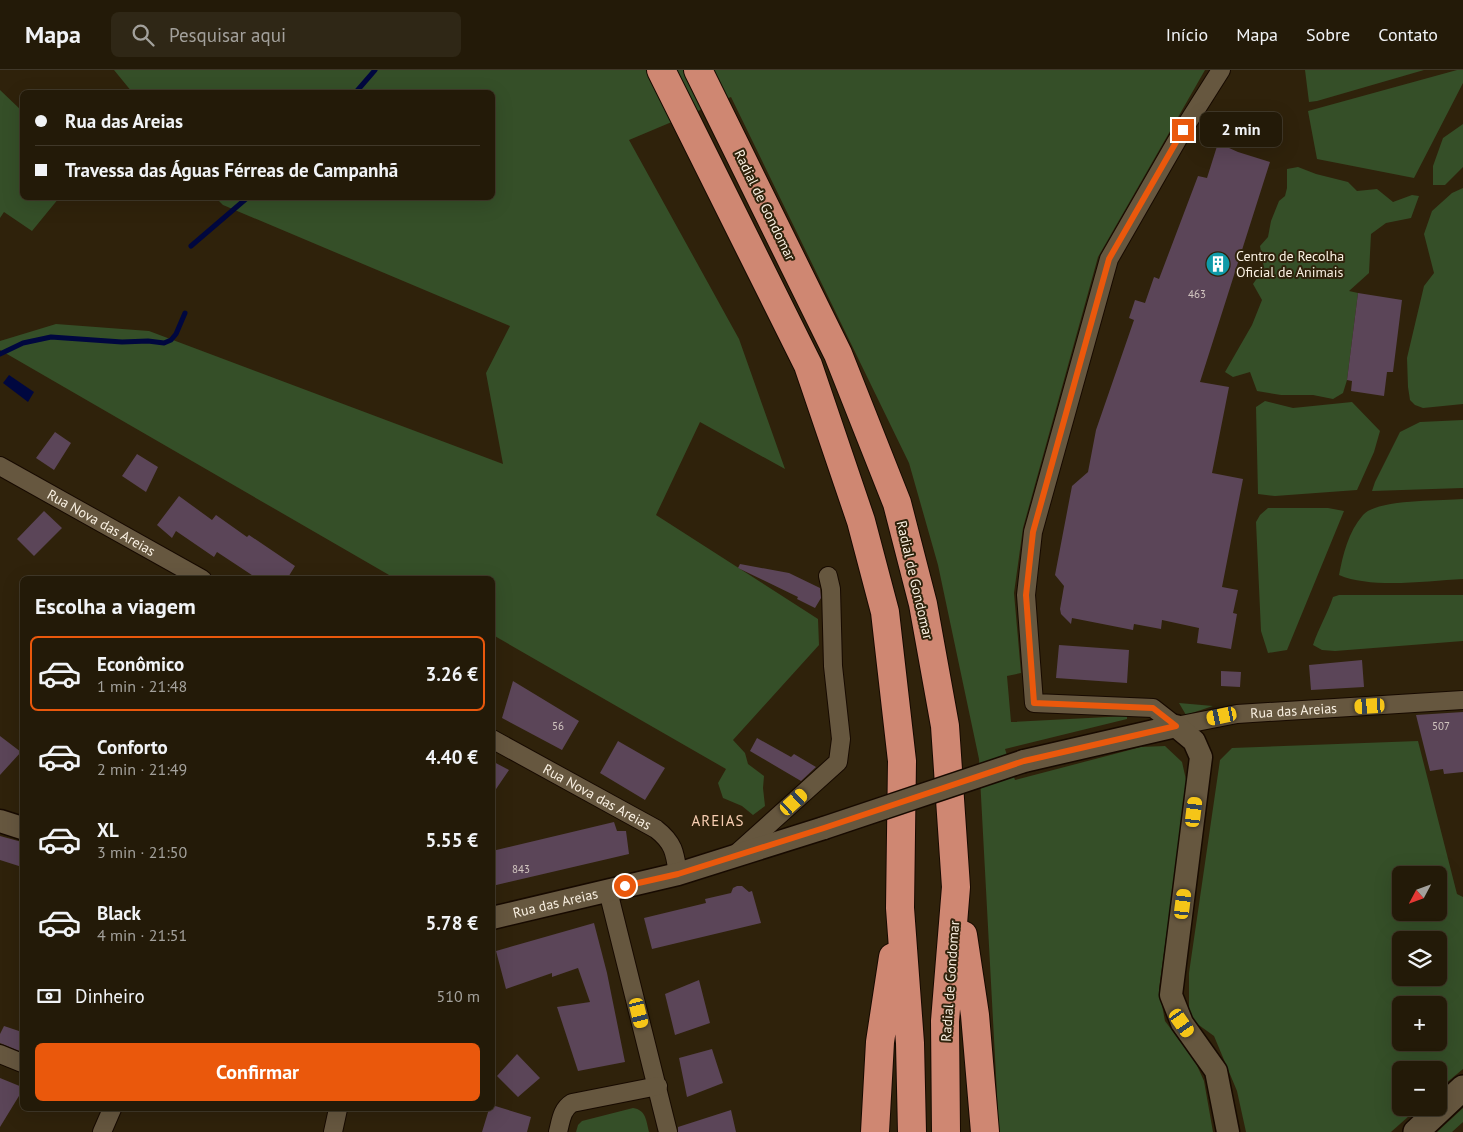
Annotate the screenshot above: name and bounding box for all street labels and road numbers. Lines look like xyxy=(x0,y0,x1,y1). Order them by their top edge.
street label: Radial de Gondomar xyxy=(730,146,800,264)
street label: Rua Nova das Areias xyxy=(44,485,159,560)
street label: Radial de Gondomar xyxy=(893,519,937,641)
street label: Rua das Areias xyxy=(1250,699,1338,722)
street label: Rua Nova das Areias xyxy=(540,760,655,834)
street label: Rua das Areias xyxy=(511,884,600,922)
street label: Radial de Gondomar xyxy=(937,920,963,1042)

